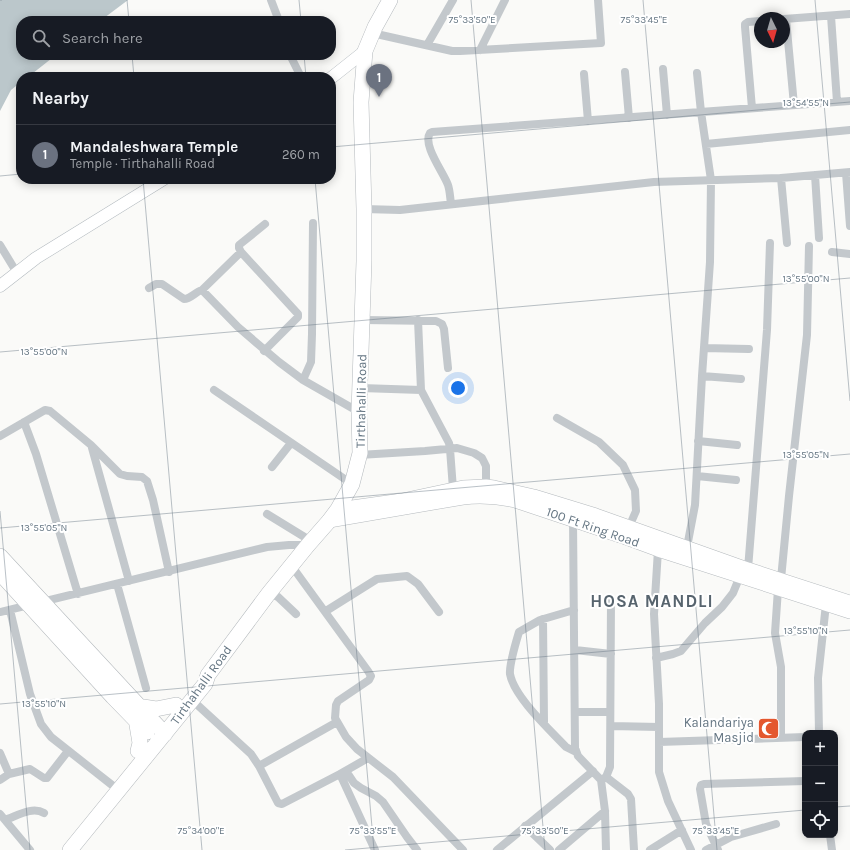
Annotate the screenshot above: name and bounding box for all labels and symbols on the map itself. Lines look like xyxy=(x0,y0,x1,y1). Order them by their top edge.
north arrow xyxy=(754,12,790,48)
text: 75°33'50"E xyxy=(448,14,496,26)
text: 75°33'45"E xyxy=(621,14,667,26)
pin: 1 xyxy=(366,64,392,97)
text: 13°54'55"N xyxy=(783,97,829,109)
text: 13°55'00"N xyxy=(782,273,830,285)
text: 13°55'00"N xyxy=(20,346,68,358)
street label: Tirthahalli Road xyxy=(353,354,369,448)
your location xyxy=(448,378,468,398)
text: 13°55'05"N xyxy=(783,449,829,461)
street label: 100 Ft Ring Road xyxy=(544,504,642,550)
text: 13°55'05"N xyxy=(21,522,67,534)
district label: HOSA MANDLI xyxy=(590,591,714,611)
text: 13°55'10"N xyxy=(784,625,828,637)
street label: Tirthahalli Road xyxy=(167,643,235,727)
text: 13°55'10"N xyxy=(22,698,66,710)
place label: Kalandariya Masjid xyxy=(684,715,754,745)
mosque icon: Kalandariya Masjid xyxy=(756,716,782,742)
text: 75°34'00"E xyxy=(177,825,225,837)
text: 75°33'55"E xyxy=(350,825,396,837)
text: 75°33'50"E xyxy=(521,825,569,837)
text: 75°33'45"E xyxy=(693,825,739,837)

